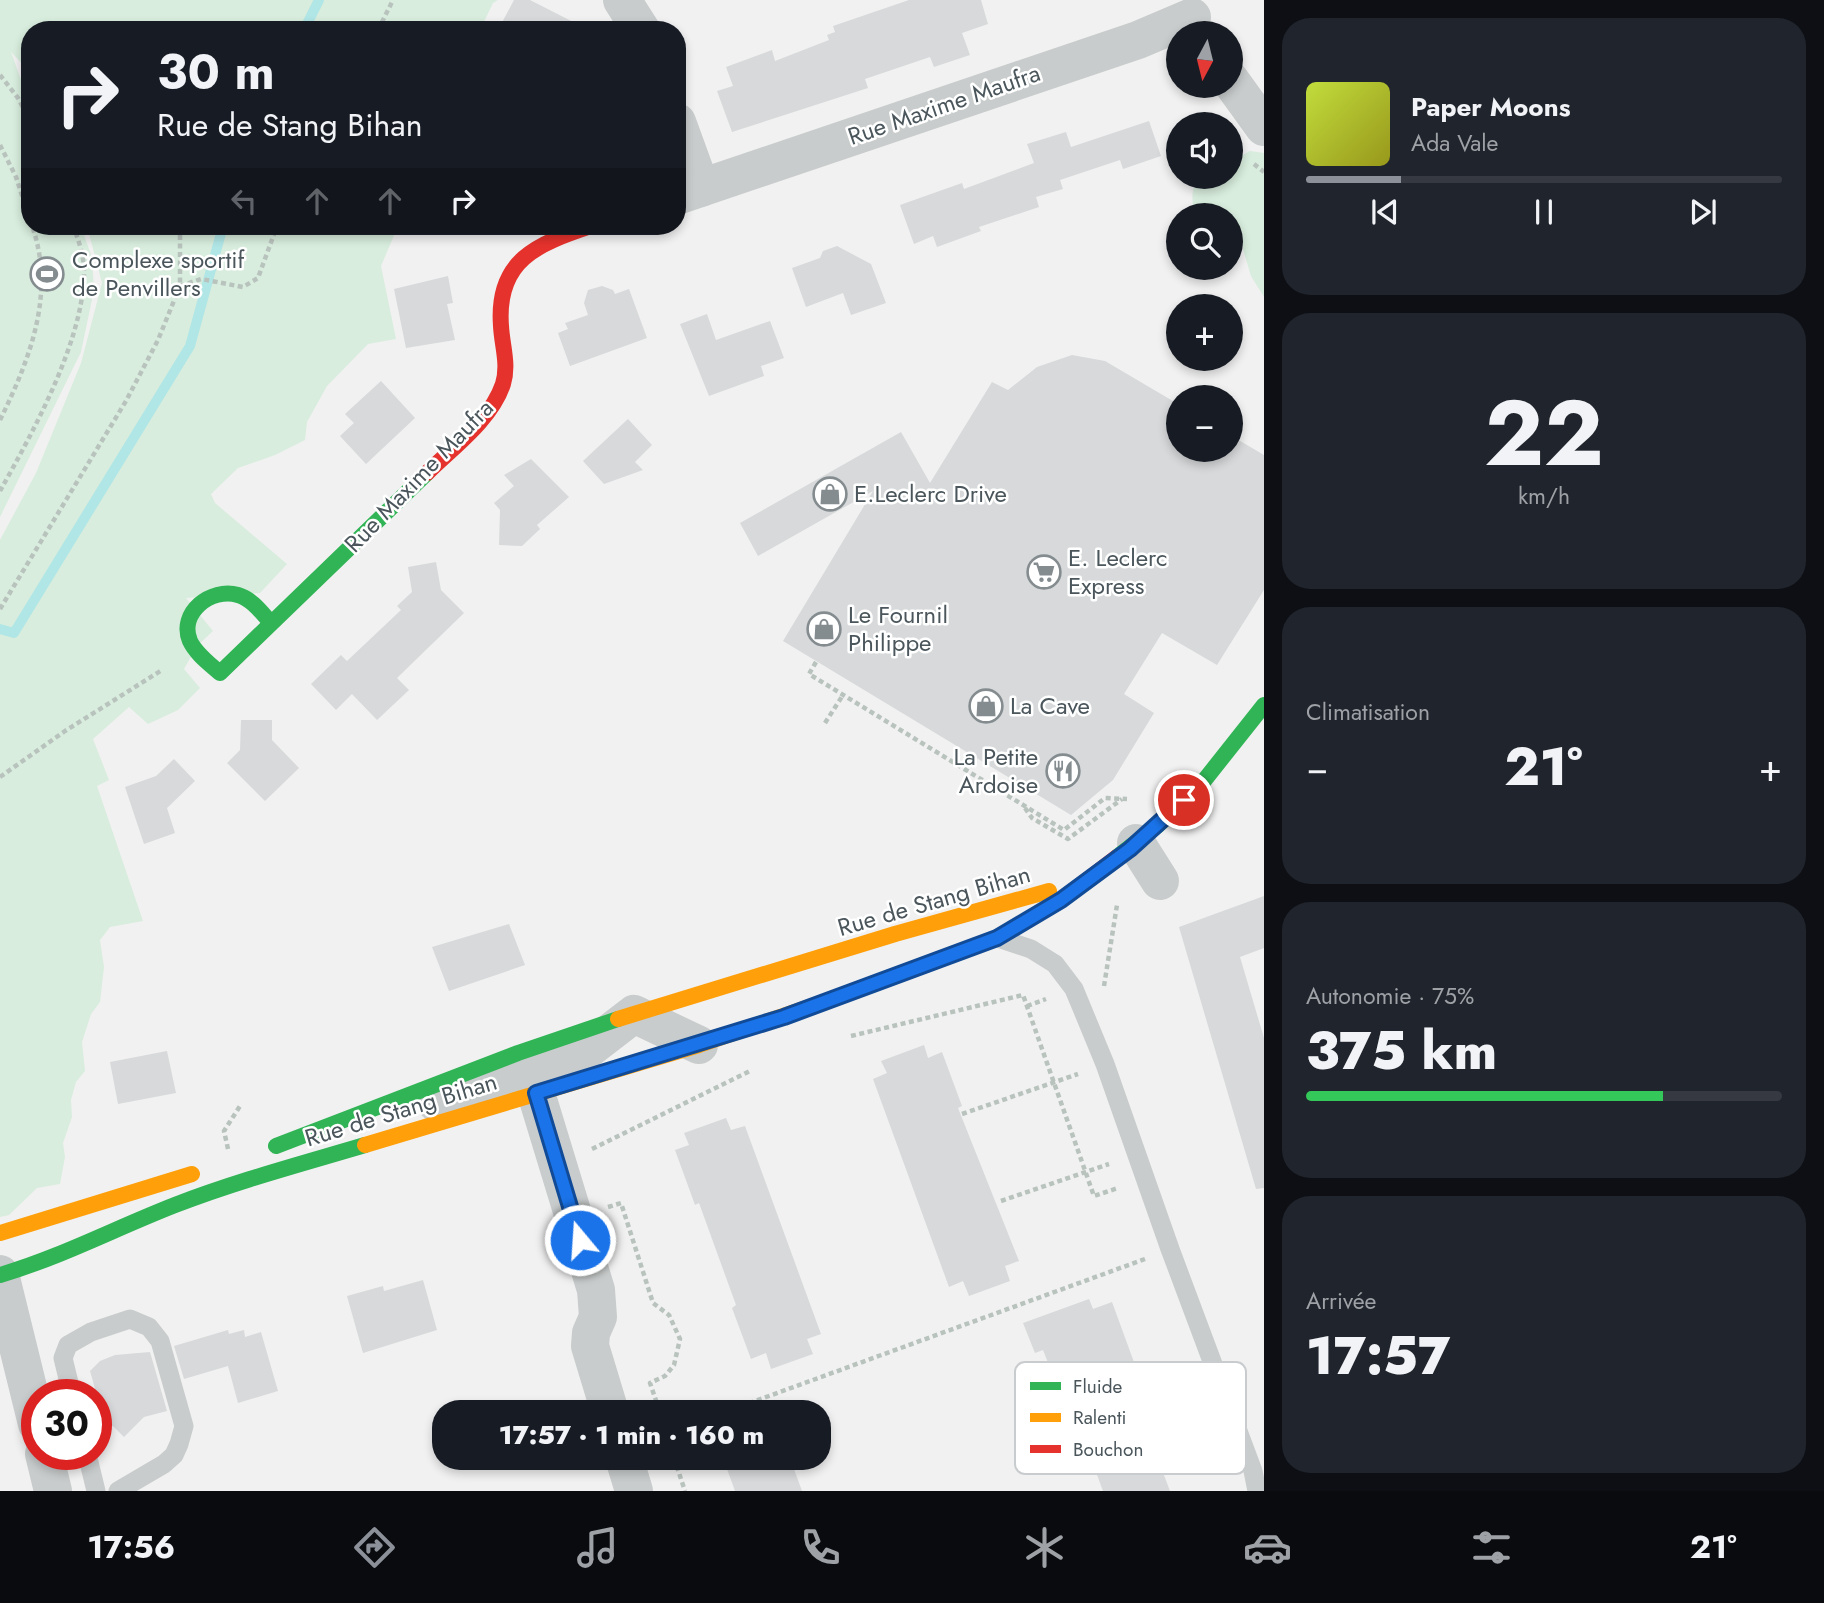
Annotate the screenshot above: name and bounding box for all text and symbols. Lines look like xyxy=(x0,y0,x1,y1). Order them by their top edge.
north arrow xyxy=(1166,21,1242,98)
map controls xyxy=(1166,21,1243,462)
text: 30 m xyxy=(157,37,275,107)
icon: right xyxy=(42,49,133,140)
street label: Rue Maxime Maufra xyxy=(843,55,1045,154)
text: Paper Moons xyxy=(1411,88,1571,126)
text: Rue de Stang Bihan xyxy=(157,102,423,148)
button: sound xyxy=(1166,112,1243,189)
text: Ada Vale xyxy=(1411,126,1498,160)
icon: left xyxy=(225,182,263,220)
icon: ahead xyxy=(298,182,336,220)
icon: ahead xyxy=(371,182,409,220)
icon: right xyxy=(444,182,482,220)
icon: previous xyxy=(1366,193,1404,231)
icon: pause xyxy=(1525,193,1563,231)
icon: next xyxy=(1684,193,1722,231)
button: search xyxy=(1166,203,1243,280)
place label: Complexe sportif de Penvillers xyxy=(72,242,245,305)
sports icon: Complexe sportif de Penvillers xyxy=(28,255,66,293)
button: + xyxy=(1166,294,1243,371)
text: 22 xyxy=(1484,368,1604,499)
button: − xyxy=(1166,385,1243,462)
street label: Rue Maxime Maufra xyxy=(336,391,501,560)
shop icon: E.Leclerc Drive xyxy=(811,475,849,513)
place label: E.Leclerc Drive xyxy=(854,476,1007,511)
text: km/h xyxy=(1518,479,1570,513)
place label: E. Leclerc Express xyxy=(1068,540,1167,603)
supermarket icon: E. Leclerc Express xyxy=(1025,553,1063,591)
place label: Le Fournil Philippe xyxy=(848,597,948,660)
shop icon: Le Fournil Philippe xyxy=(805,610,843,648)
shop icon: La Cave xyxy=(967,687,1005,725)
place label: La Cave xyxy=(1010,688,1090,723)
text: Climatisation xyxy=(1306,695,1430,729)
text: 21° xyxy=(1504,729,1583,805)
place label: La Petite Ardoise xyxy=(954,739,1038,802)
text: − xyxy=(1306,740,1328,795)
text: + xyxy=(1759,740,1782,795)
restaurant icon: La Petite Ardoise xyxy=(1044,752,1082,790)
pin xyxy=(1154,770,1214,830)
icon: arrive xyxy=(1165,781,1203,819)
street label: Rue de Stang Bihan xyxy=(833,856,1034,945)
text: Autonomie · 75% xyxy=(1306,979,1474,1013)
text: 375 km xyxy=(1306,1013,1497,1089)
street label: Rue de Stang Bihan xyxy=(301,1064,501,1155)
position arrow xyxy=(543,1203,617,1277)
text: Arrivée xyxy=(1306,1284,1376,1318)
text: 17:57 xyxy=(1306,1318,1450,1394)
legend xyxy=(1015,1362,1246,1474)
text: Fluide xyxy=(1073,1373,1123,1400)
speed limit sign: 30 xyxy=(21,1379,112,1470)
text: Ralenti xyxy=(1073,1404,1126,1431)
text: 17:57 · 1 min · 160 m xyxy=(499,1416,764,1454)
text: Bouchon xyxy=(1073,1436,1143,1463)
icon: directions xyxy=(350,1523,399,1572)
icon: music xyxy=(573,1523,622,1572)
icon: phone xyxy=(796,1523,845,1572)
icon: climate xyxy=(1020,1523,1069,1572)
icon: car xyxy=(1243,1523,1292,1572)
icon: filters xyxy=(1467,1523,1516,1572)
text: 17:56 xyxy=(87,1524,175,1570)
text: 21° xyxy=(1690,1524,1737,1570)

